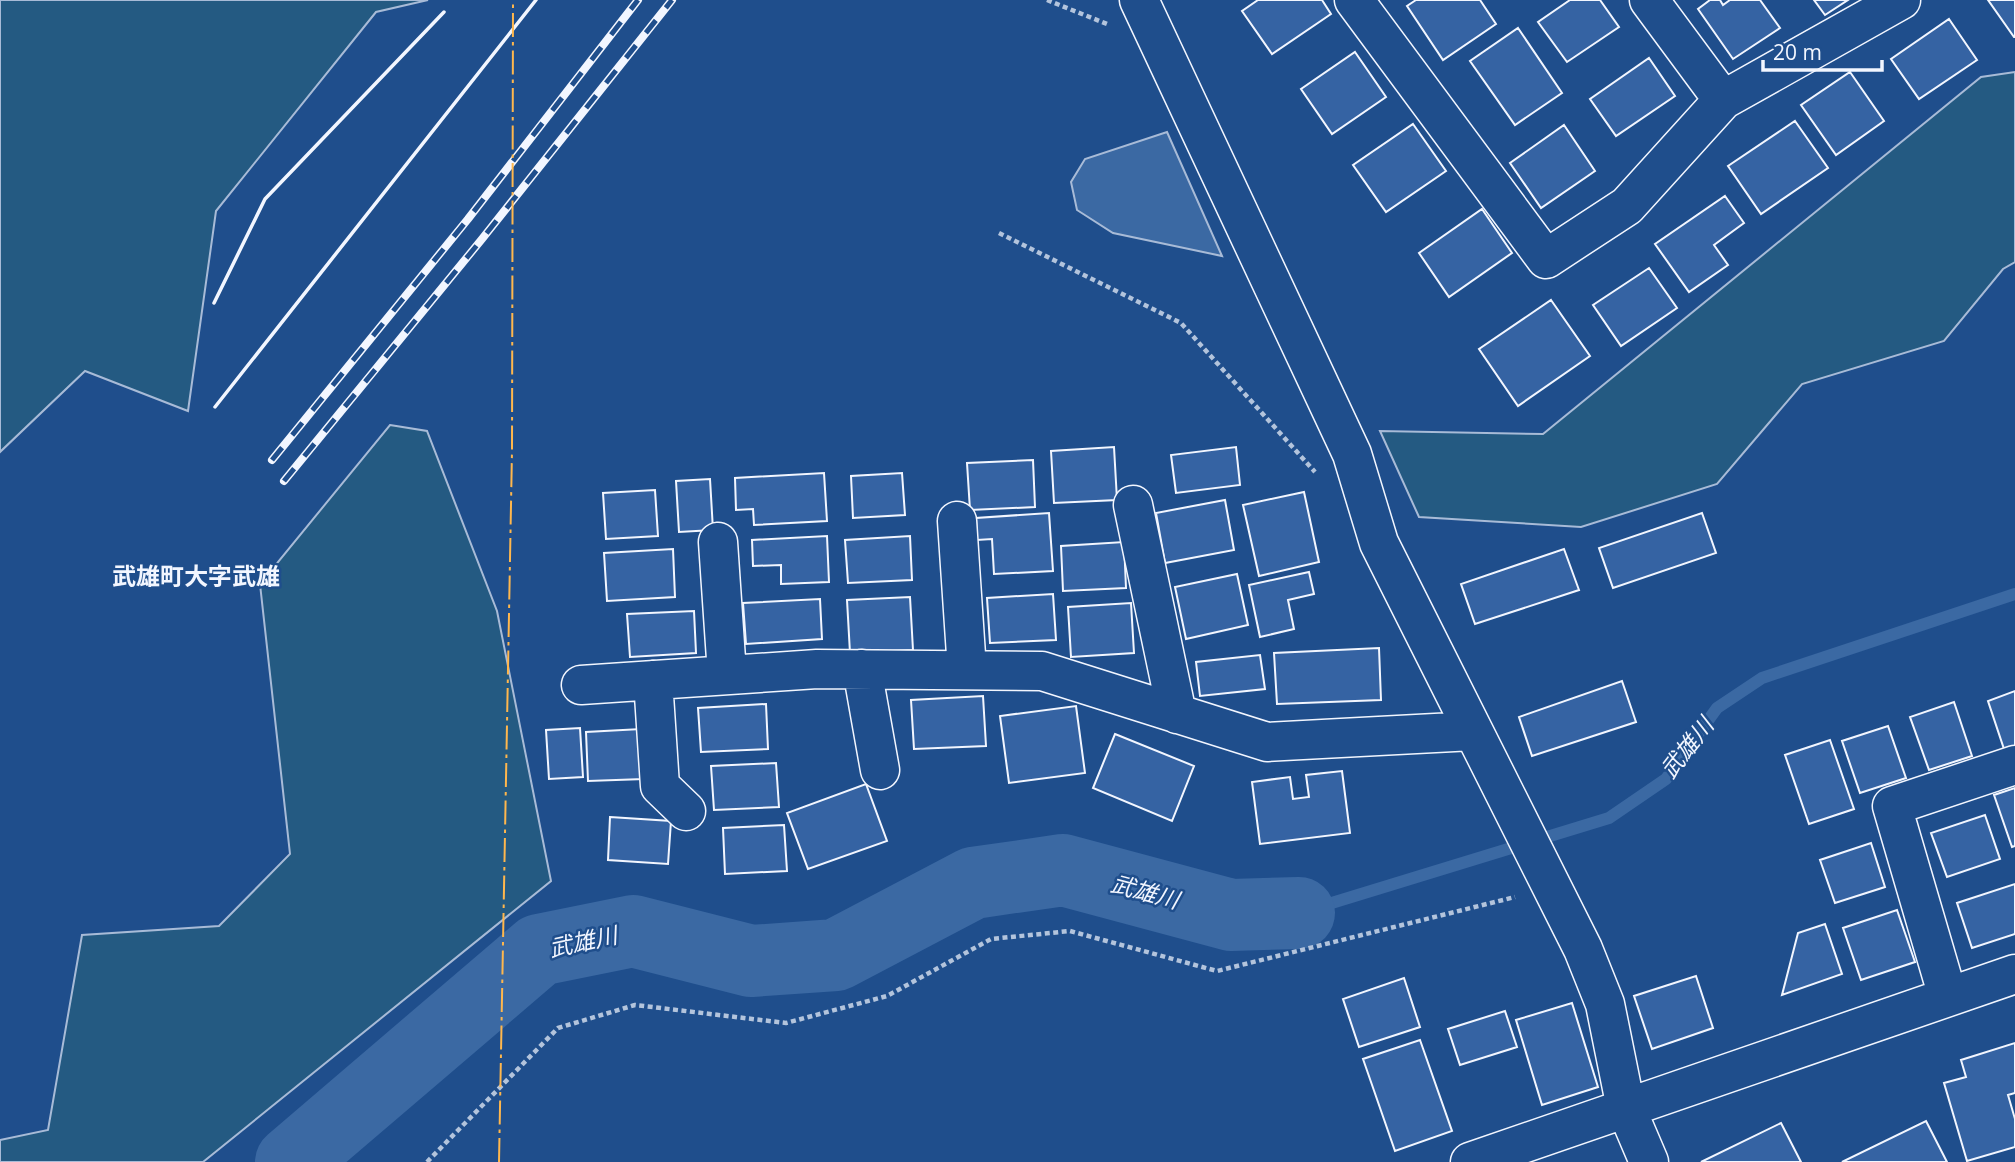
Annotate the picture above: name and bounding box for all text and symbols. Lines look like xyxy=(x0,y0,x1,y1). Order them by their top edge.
scale bar xyxy=(1763,28,1882,72)
text: 20 m xyxy=(1773,38,1822,66)
district label: 武雄町大字武雄 xyxy=(112,559,280,592)
water label: 武雄川 xyxy=(1652,708,1722,784)
water label: 武雄川 xyxy=(1108,867,1186,916)
water label: 武雄川 xyxy=(546,918,623,964)

